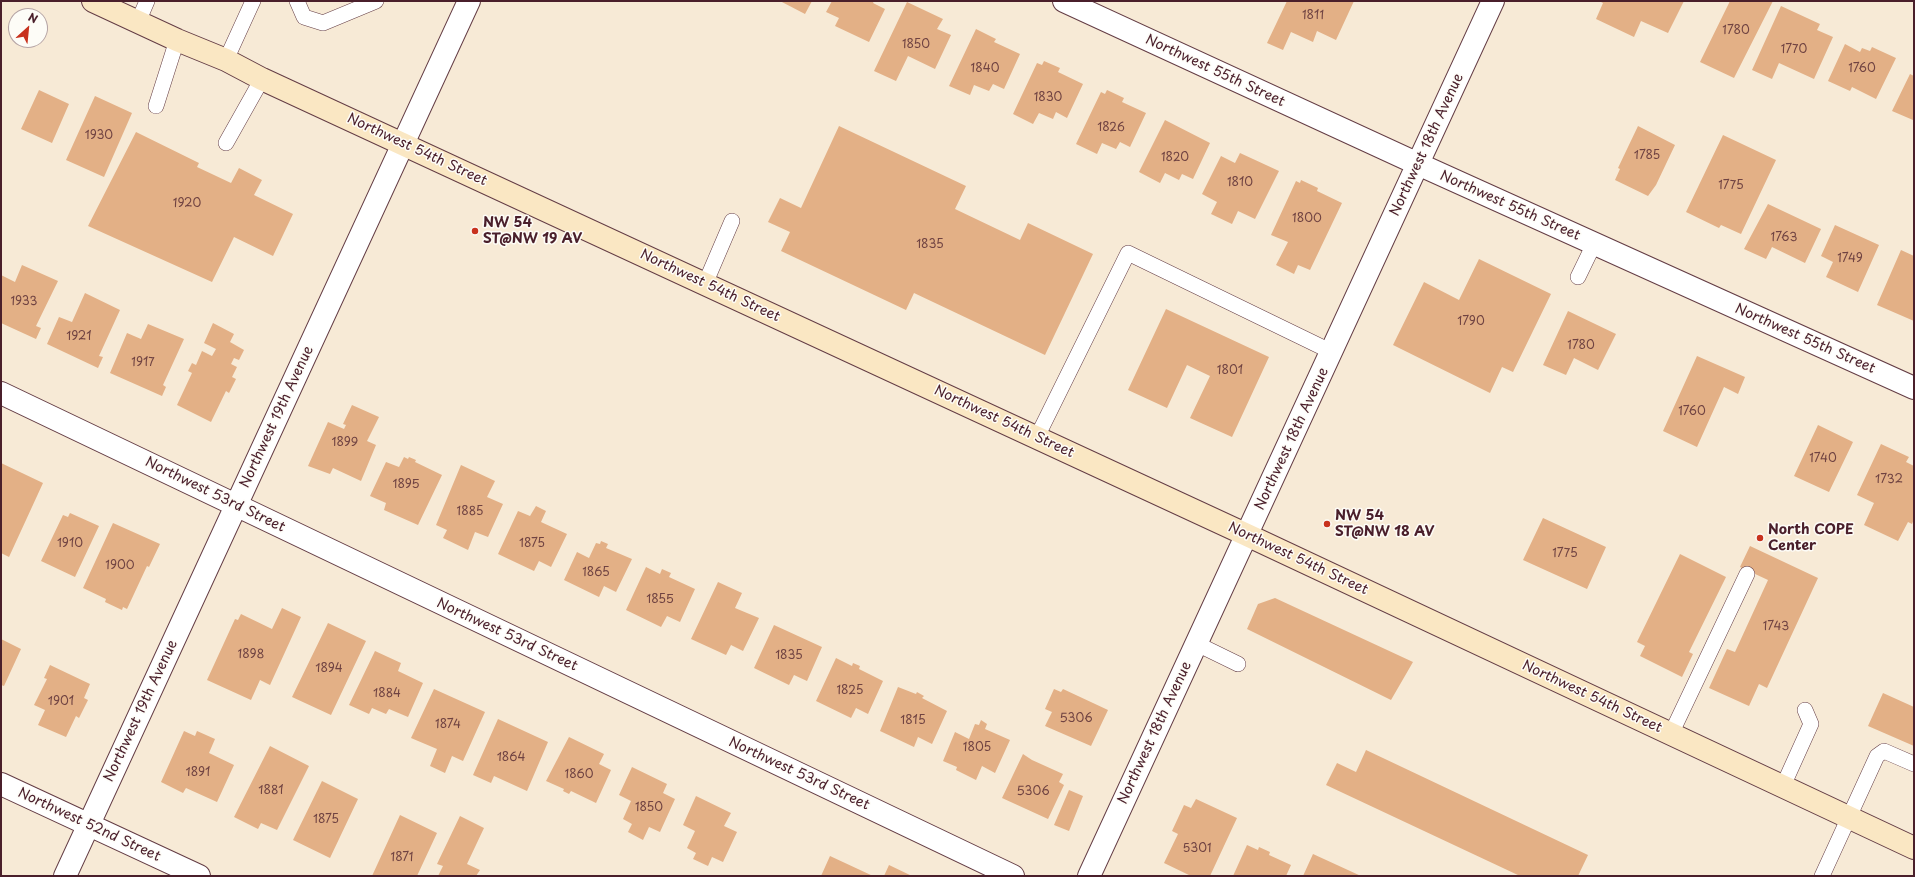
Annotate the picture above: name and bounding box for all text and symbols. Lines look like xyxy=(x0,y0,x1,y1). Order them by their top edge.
north arrow xyxy=(8,8,48,48)
text: N xyxy=(25,8,41,27)
house number: 1811 xyxy=(1302,9,1324,23)
house number: 1780 xyxy=(1722,24,1750,38)
street label: Northwest 55th Street xyxy=(1143,31,1287,111)
house number: 1850 xyxy=(902,38,930,52)
house number: 1770 xyxy=(1781,43,1807,57)
house number: 1840 xyxy=(971,62,999,76)
house number: 1760 xyxy=(1848,62,1876,76)
street label: Northwest 18th Avenue xyxy=(1387,71,1467,219)
house number: 1830 xyxy=(1034,91,1062,105)
street label: Northwest 54th Street xyxy=(344,110,490,190)
house number: 1826 xyxy=(1097,121,1125,135)
house number: 1930 xyxy=(85,129,113,143)
house number: 1785 xyxy=(1634,149,1660,163)
house number: 1820 xyxy=(1161,151,1189,165)
street label: Northwest 55th Street xyxy=(1437,167,1583,245)
house number: 1810 xyxy=(1227,176,1253,190)
house number: 1775 xyxy=(1718,179,1744,193)
house number: 1920 xyxy=(173,197,201,211)
house number: 1800 xyxy=(1292,212,1322,226)
place label: NW 54 ST@NW 19 AV xyxy=(483,215,582,248)
marker: NW 54 ST@NW 19 AV xyxy=(470,226,480,236)
house number: 1763 xyxy=(1771,231,1797,245)
house number: 1835 xyxy=(916,238,944,252)
street label: Northwest 54th Street xyxy=(637,246,783,326)
house number: 1749 xyxy=(1837,252,1863,266)
house number: 1933 xyxy=(10,295,38,309)
street label: Northwest 55th Street xyxy=(1732,300,1878,378)
house number: 1790 xyxy=(1457,315,1485,329)
house number: 1921 xyxy=(66,330,92,344)
house number: 1780 xyxy=(1567,339,1595,353)
street label: Northwest 19th Avenue xyxy=(237,343,317,491)
house number: 1917 xyxy=(131,356,155,370)
house number: 1801 xyxy=(1217,364,1243,378)
street label: Northwest 18th Avenue xyxy=(1252,365,1332,513)
street label: Northwest 54th Street xyxy=(931,382,1077,462)
house number: 1760 xyxy=(1678,405,1706,419)
house number: 1899 xyxy=(332,436,358,450)
house number: 1740 xyxy=(1809,452,1837,466)
street label: Northwest 53rd Street xyxy=(142,454,288,536)
house number: 1732 xyxy=(1875,473,1903,487)
house number: 1895 xyxy=(392,478,420,492)
house number: 1885 xyxy=(457,505,483,519)
place label: NW 54 ST@NW 18 AV xyxy=(1335,508,1435,540)
street label: Northwest 54th Street xyxy=(1225,519,1371,599)
marker: NW 54 ST@NW 18 AV xyxy=(1322,519,1332,529)
place label: North COPE Center xyxy=(1768,522,1854,554)
marker: North COPE Center xyxy=(1755,533,1765,543)
house number: 1910 xyxy=(57,537,83,551)
house number: 1875 xyxy=(519,537,545,551)
house number: 1775 xyxy=(1552,547,1578,561)
house number: 1900 xyxy=(105,559,135,573)
house number: 1865 xyxy=(582,566,610,580)
house number: 1855 xyxy=(646,593,674,607)
street label: Northwest 53rd Street xyxy=(434,595,580,675)
house number: 1743 xyxy=(1763,620,1789,634)
street label: Northwest 19th Avenue xyxy=(101,637,181,785)
house number: 1898 xyxy=(238,648,264,662)
house number: 1835 xyxy=(775,649,803,663)
street label: Northwest 54th Street xyxy=(1519,657,1665,737)
street label: Northwest 18th Avenue xyxy=(1115,659,1195,807)
house number: 1894 xyxy=(315,662,343,676)
house number: 1825 xyxy=(837,684,863,698)
house number: 1884 xyxy=(373,687,401,701)
house number: 1901 xyxy=(48,695,74,709)
house number: 5306 xyxy=(1059,712,1093,726)
house number: 1815 xyxy=(900,714,926,728)
house number: 1874 xyxy=(435,718,461,732)
street label: Northwest 53rd Street xyxy=(726,734,872,814)
house number: 1805 xyxy=(963,741,991,755)
house number: 1864 xyxy=(497,751,525,765)
house number: 1891 xyxy=(186,766,210,780)
house number: 1860 xyxy=(564,768,594,782)
house number: 1881 xyxy=(258,784,284,798)
street label: Northwest 52nd Street xyxy=(15,785,163,865)
house number: 5306 xyxy=(1016,785,1050,799)
house number: 1850 xyxy=(635,801,663,815)
house number: 1875 xyxy=(313,813,339,827)
house number: 5301 xyxy=(1183,842,1211,856)
house number: 1871 xyxy=(391,851,413,865)

